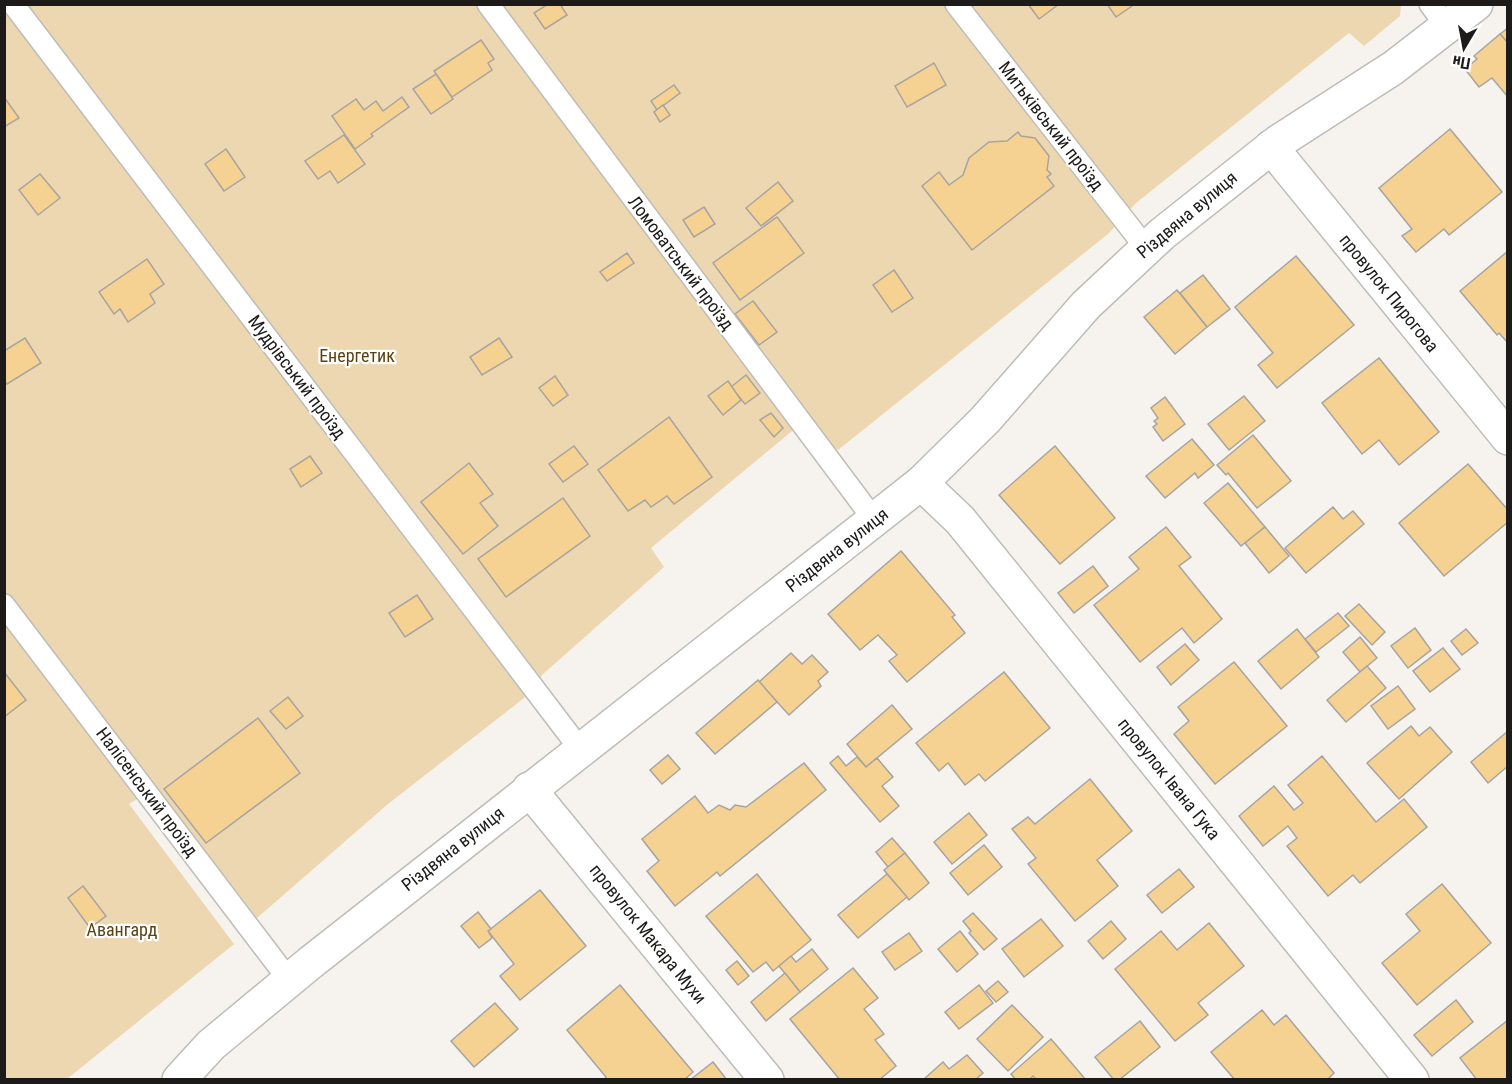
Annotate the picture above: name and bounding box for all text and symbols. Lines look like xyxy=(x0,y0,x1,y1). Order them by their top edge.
north arrow xyxy=(1434,18,1494,78)
text: Пн xyxy=(1451,51,1472,73)
street label: Митьківський проїзд xyxy=(995,57,1108,195)
street label: Різдвяна вулиця xyxy=(1132,167,1241,263)
street label: Ломоватський проїзд xyxy=(624,192,739,334)
street label: провулок Пирогова xyxy=(1335,229,1443,356)
street label: Мудрівський проїзд xyxy=(244,311,351,443)
park label: Енергетик xyxy=(319,345,395,366)
street label: Різдвяна вулиця xyxy=(781,503,892,596)
street label: провулок Івана Гука xyxy=(1114,714,1225,844)
street label: Налісенський проїзд xyxy=(92,723,203,861)
street label: Різдвяна вулиця xyxy=(397,802,508,895)
street label: провулок Макара Мухи xyxy=(586,860,711,1008)
park label: Авангард xyxy=(87,919,158,940)

